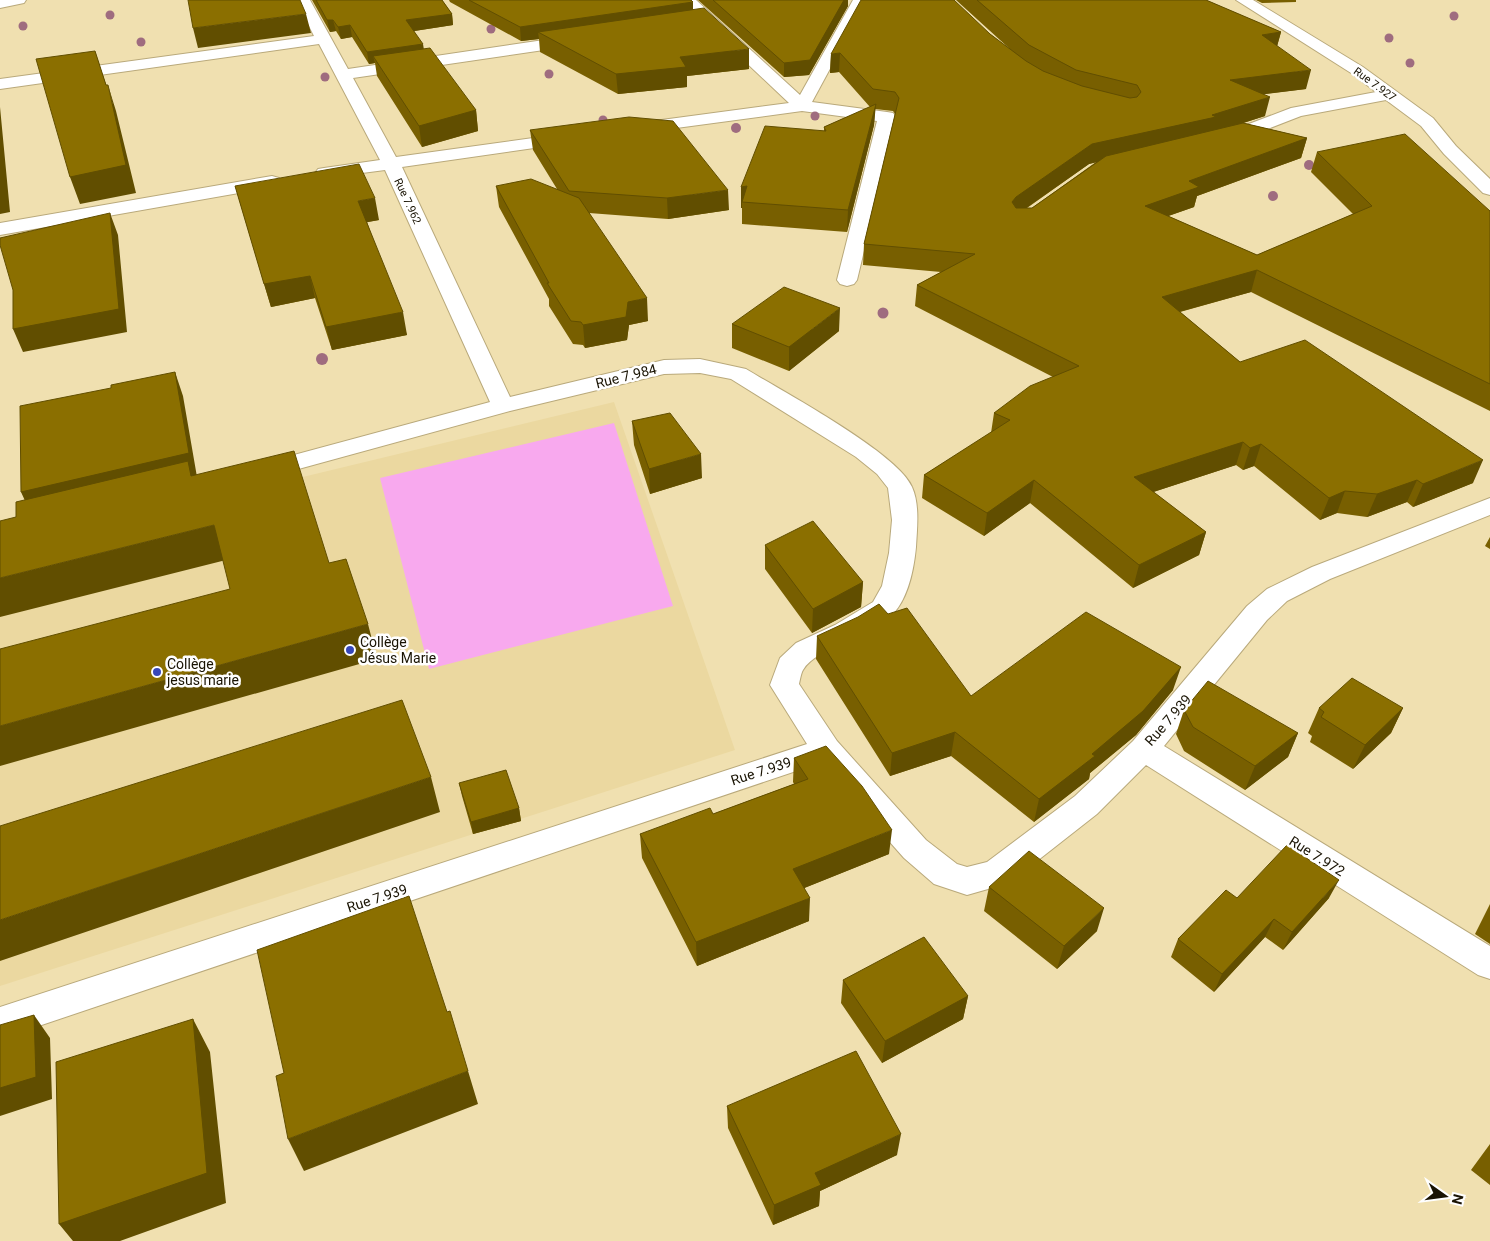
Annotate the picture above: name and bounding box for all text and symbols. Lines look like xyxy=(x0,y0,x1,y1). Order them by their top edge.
street label: Rue 7.927 xyxy=(1351,65,1398,104)
street label: Rue 7.962 xyxy=(391,176,424,226)
street label: Rue 7.984 xyxy=(594,361,658,391)
place label: Collège Jésus Marie xyxy=(360,634,436,666)
marker: Collège Jésus Marie xyxy=(344,644,356,656)
place label: Collège jesus marie xyxy=(166,656,239,688)
marker: Collège jesus marie xyxy=(151,666,163,678)
street label: Rue 7.939 xyxy=(1141,691,1195,749)
street label: Rue 7.939 xyxy=(729,754,793,788)
street label: Rue 7.972 xyxy=(1286,833,1348,879)
street label: Rue 7.939 xyxy=(345,881,409,915)
north arrow xyxy=(1420,1171,1470,1221)
text: N xyxy=(1449,1192,1467,1206)

